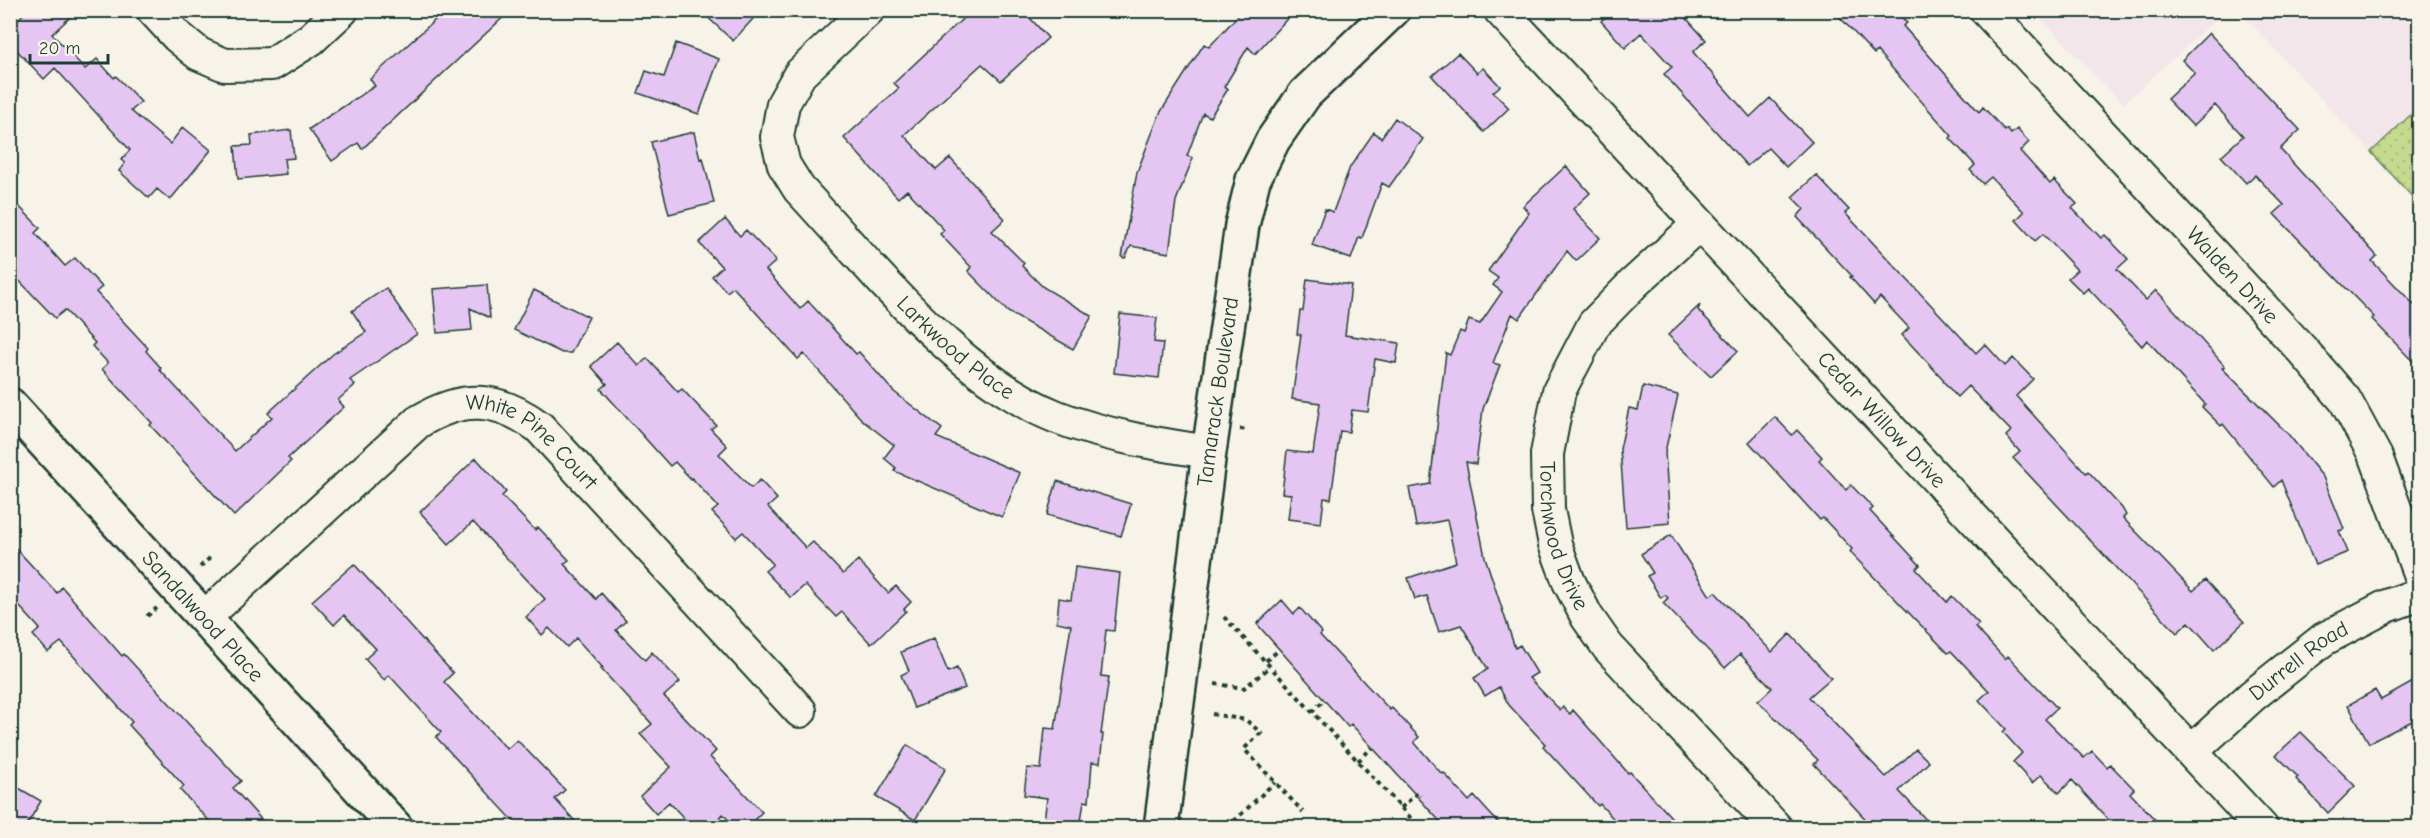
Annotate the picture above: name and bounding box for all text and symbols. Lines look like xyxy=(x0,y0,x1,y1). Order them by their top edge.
scale bar xyxy=(30,27,108,65)
text: 20 m xyxy=(39,38,80,59)
street label: Walden Drive xyxy=(2181,221,2284,329)
street label: Larkwood Place xyxy=(891,291,1019,405)
street label: Tamarack Boulevard xyxy=(1192,295,1244,488)
street label: Cedar Willow Drive xyxy=(1812,346,1951,493)
street label: White Pine Court xyxy=(466,390,603,495)
street label: Torchwood Drive xyxy=(1534,461,1594,615)
street label: Sandalwood Place xyxy=(136,545,269,687)
street label: Durrell Road xyxy=(2244,616,2353,706)

